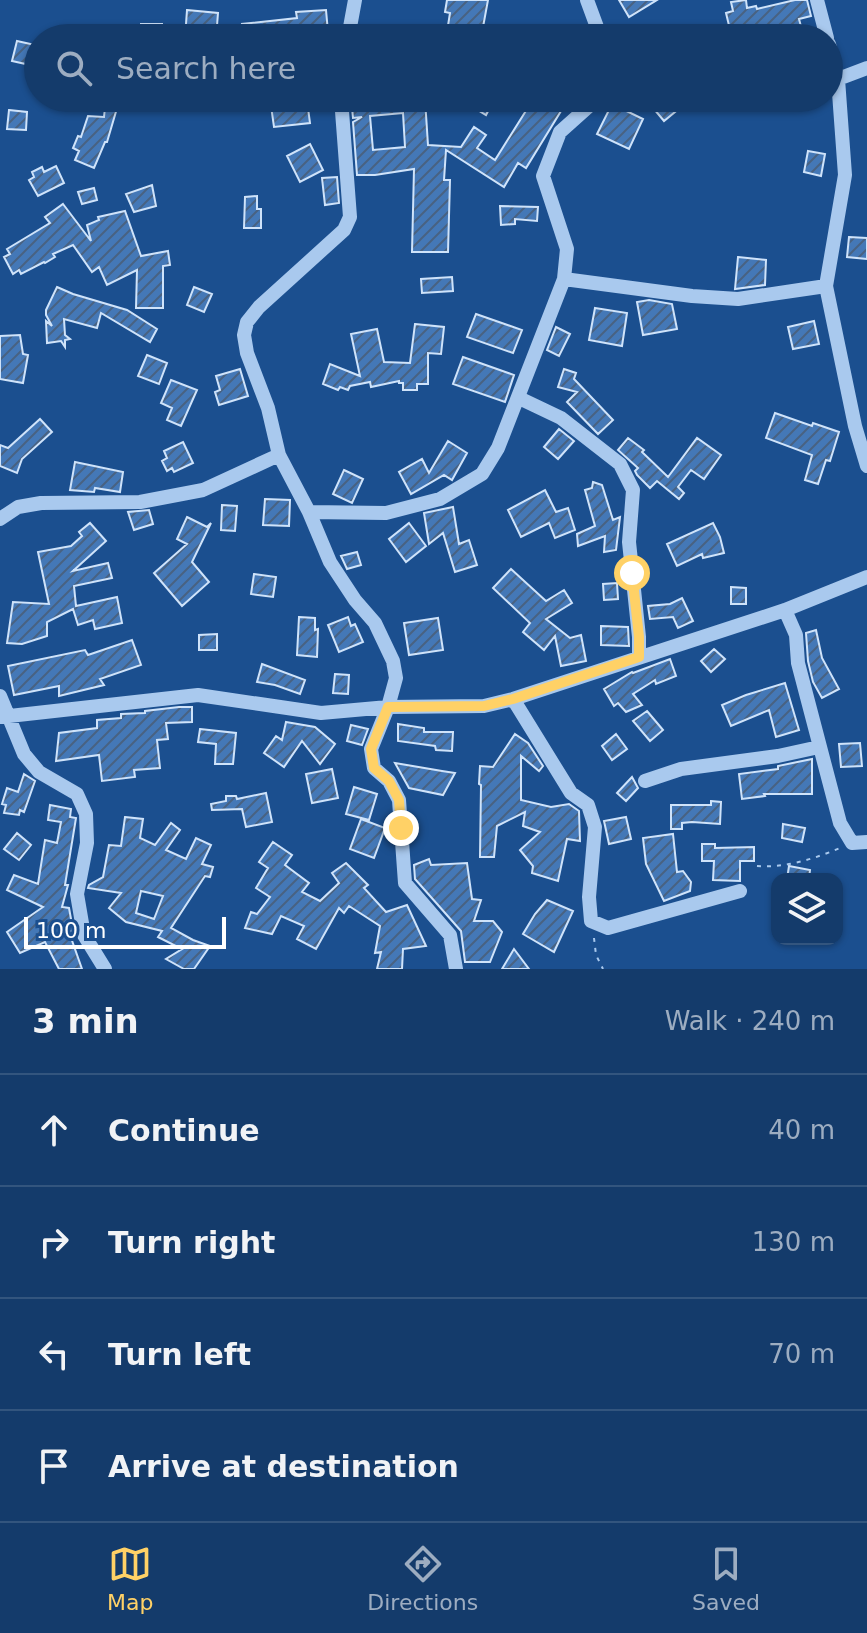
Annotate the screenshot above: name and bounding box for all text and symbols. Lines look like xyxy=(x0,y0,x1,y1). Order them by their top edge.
search box xyxy=(24,24,843,112)
icon: search xyxy=(52,46,96,90)
text: Search here xyxy=(116,51,296,86)
route start xyxy=(614,555,650,591)
route end xyxy=(383,810,419,846)
map controls xyxy=(771,873,843,945)
button: layers xyxy=(771,873,843,945)
scale bar xyxy=(24,913,226,949)
text: 100 m xyxy=(36,918,106,943)
text: 3 min xyxy=(32,1001,139,1041)
text: Walk · 240 m xyxy=(665,1006,835,1036)
icon: ahead xyxy=(32,1108,76,1152)
text: Continue xyxy=(108,1113,260,1148)
text: 40 m xyxy=(768,1115,835,1145)
icon: right xyxy=(32,1220,76,1264)
text: Turn right xyxy=(108,1225,275,1260)
text: 130 m xyxy=(752,1227,835,1257)
icon: left xyxy=(32,1332,76,1376)
text: Turn left xyxy=(108,1337,251,1372)
text: 70 m xyxy=(768,1339,835,1369)
icon: arrive xyxy=(32,1444,76,1488)
text: Arrive at destination xyxy=(108,1449,459,1484)
tab: Map xyxy=(107,1542,153,1615)
tab: Directions xyxy=(367,1542,478,1615)
tab: Saved xyxy=(692,1542,760,1615)

